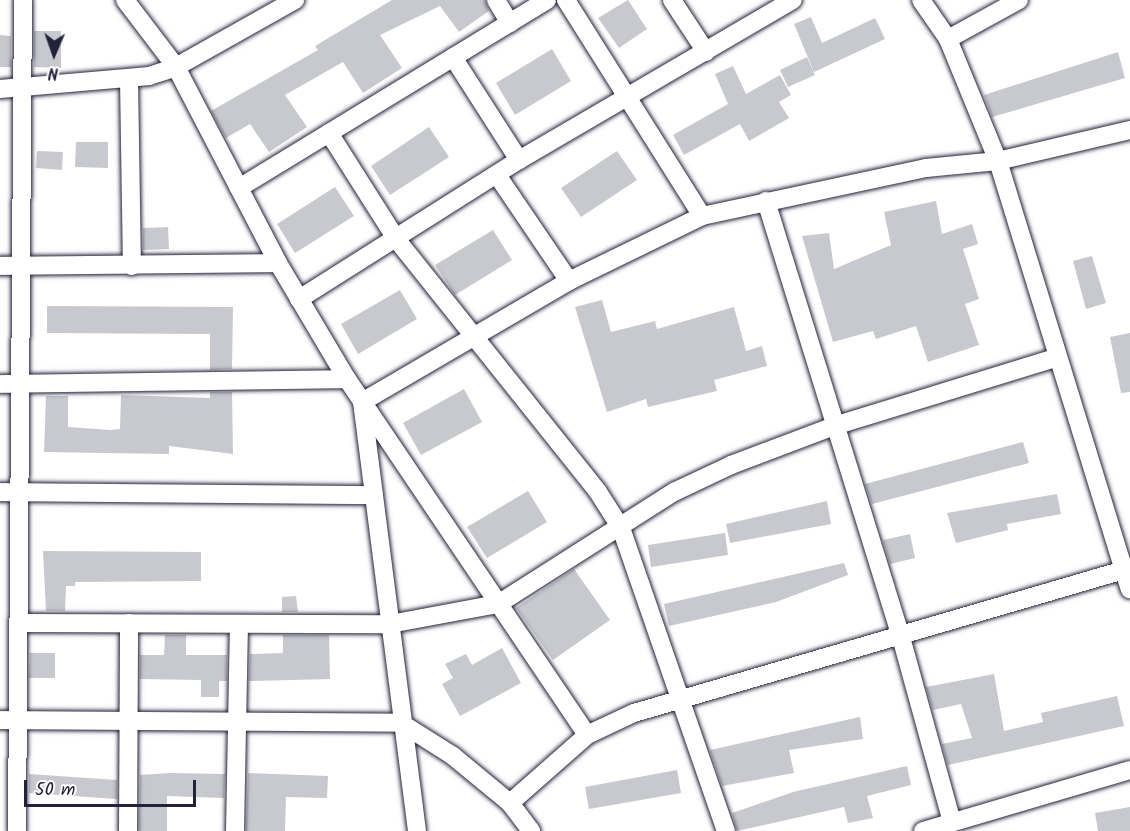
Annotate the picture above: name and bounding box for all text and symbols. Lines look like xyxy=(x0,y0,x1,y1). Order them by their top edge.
north arrow xyxy=(24,24,84,84)
text: N xyxy=(48,60,59,85)
scale bar xyxy=(27,768,200,806)
text: 50 m xyxy=(35,776,75,805)

